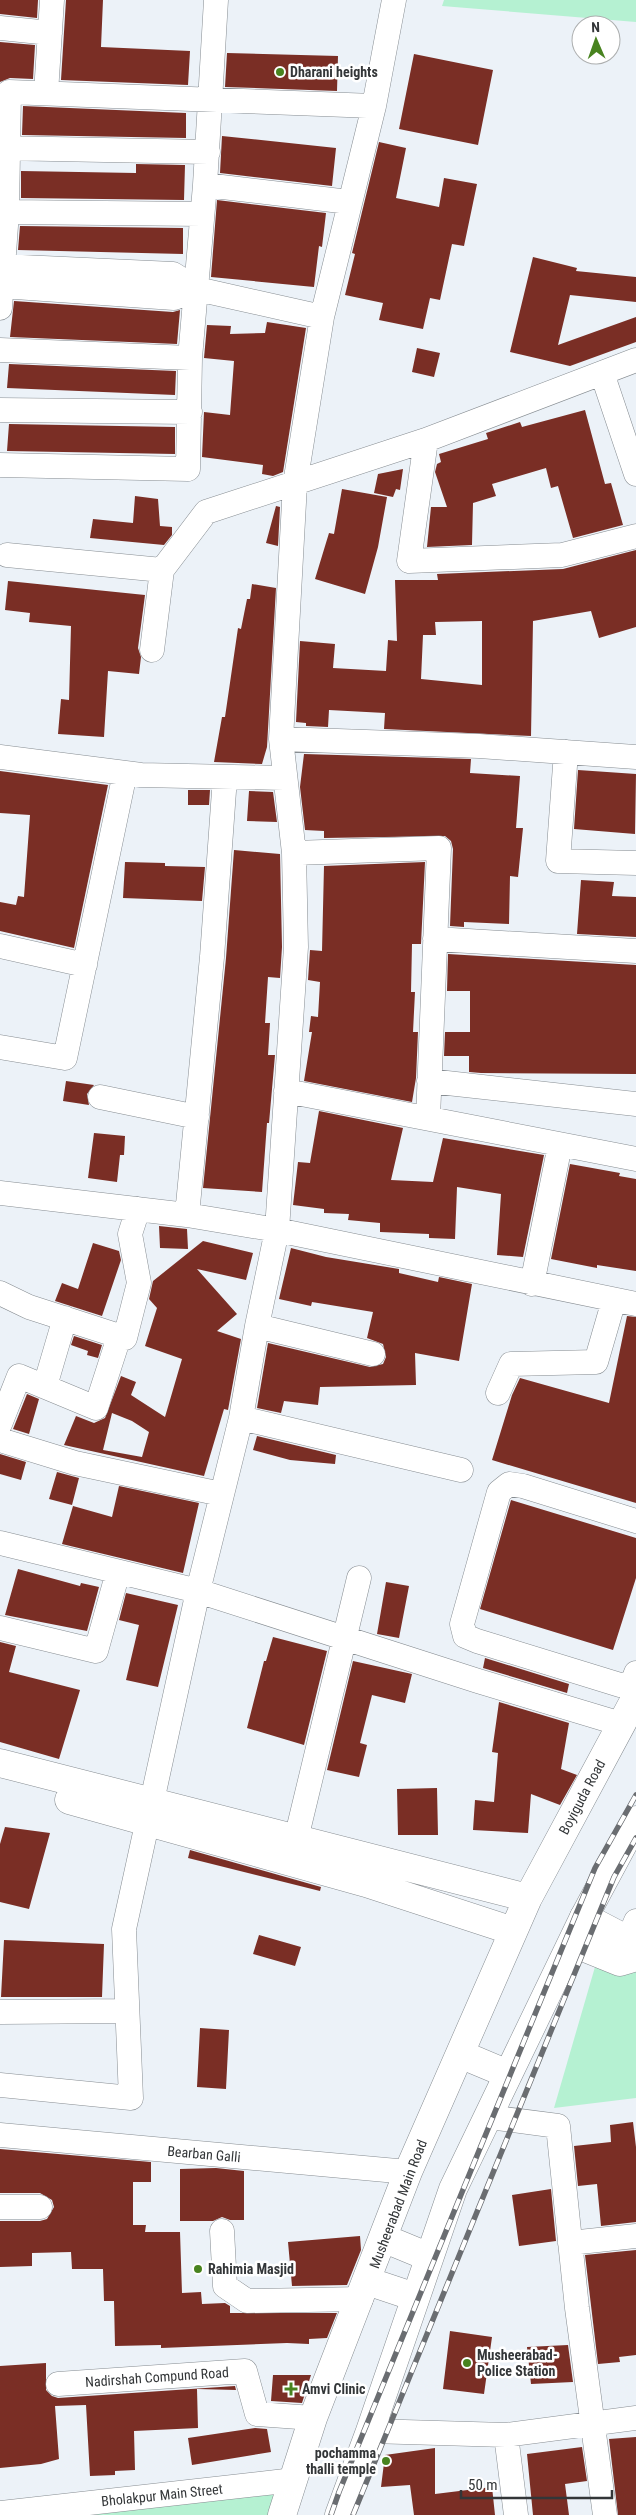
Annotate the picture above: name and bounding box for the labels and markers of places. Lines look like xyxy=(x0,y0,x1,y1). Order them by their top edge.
place label: Dharani heights xyxy=(290,64,378,80)
marker: Dharani heights xyxy=(274,66,286,78)
place label: Rahimia Masjid xyxy=(208,2261,294,2277)
marker: Rahimia Masjid xyxy=(192,2263,204,2275)
place label: Musheerabad- Police Station xyxy=(477,2347,558,2379)
marker: Musheerabad- Police Station xyxy=(461,2357,473,2369)
place label: Amvi Clinic xyxy=(302,2381,366,2397)
marker: Amvi Clinic xyxy=(284,2382,298,2396)
place label: pochamma thalli temple xyxy=(306,2445,376,2477)
marker: pochamma thalli temple xyxy=(380,2455,392,2467)

